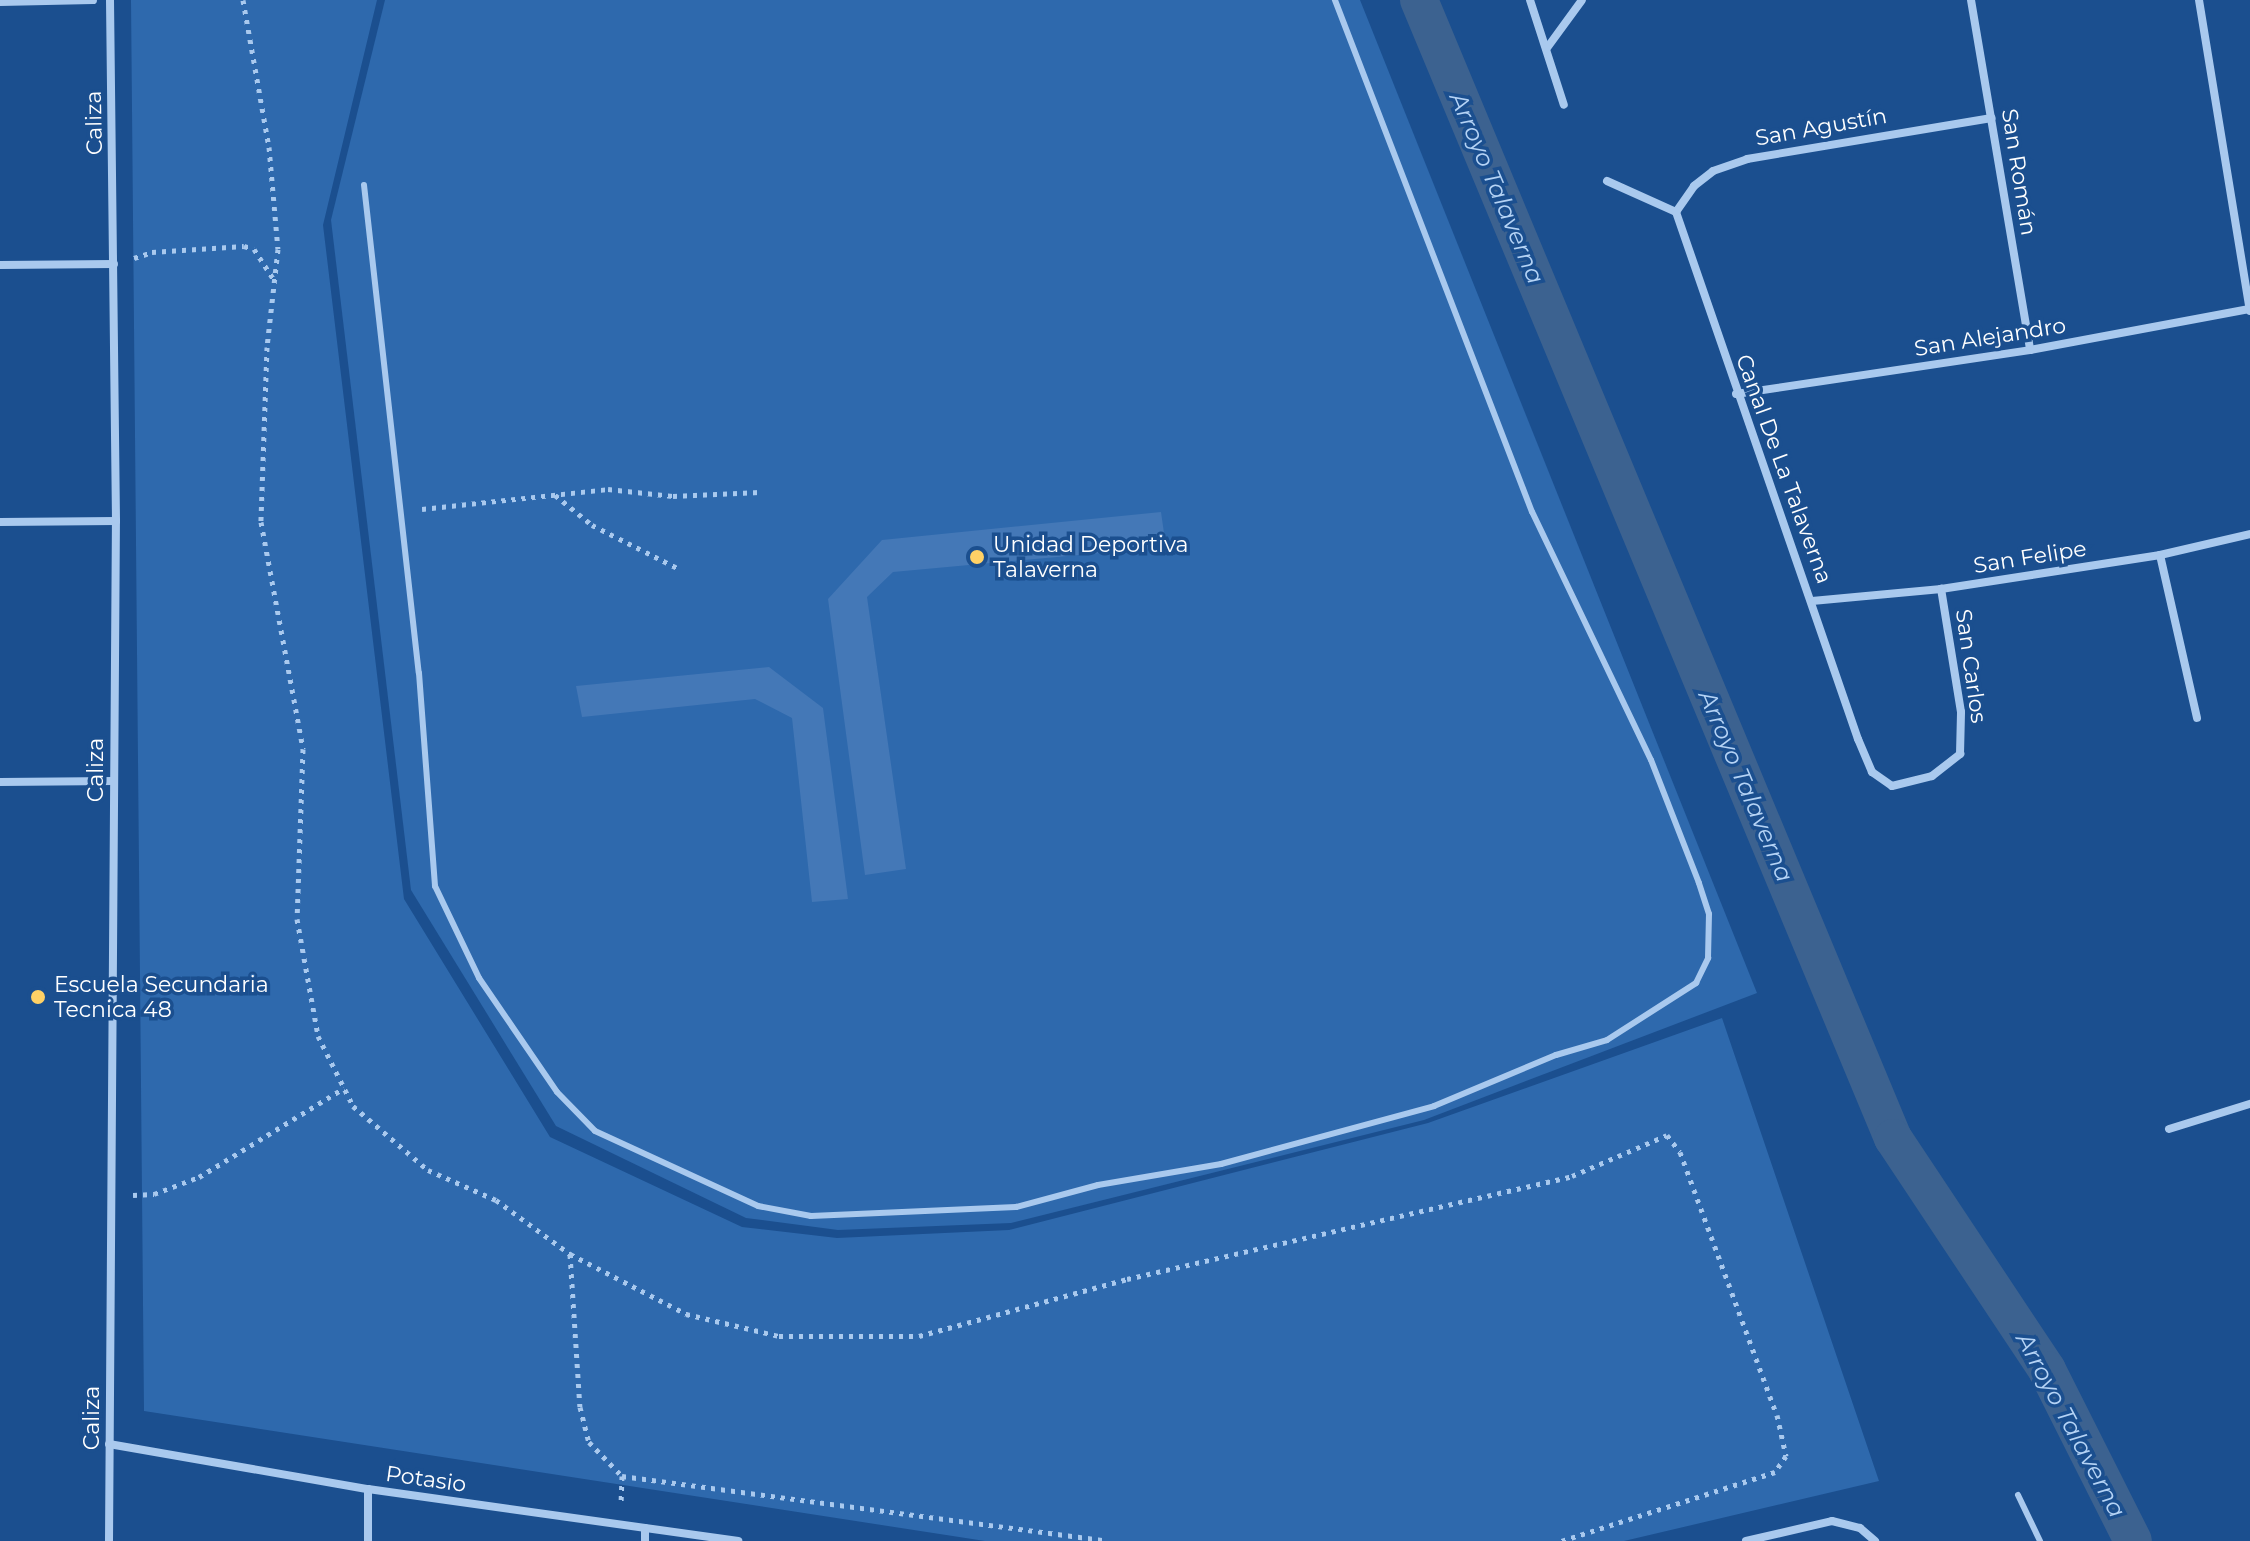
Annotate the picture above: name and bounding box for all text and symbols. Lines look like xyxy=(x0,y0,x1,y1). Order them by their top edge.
water label: Arroyo Talaverna xyxy=(1444,88,1550,288)
street label: Caliza xyxy=(80,91,108,155)
street label: San Agustín xyxy=(1753,102,1889,152)
street label: San Román xyxy=(1996,107,2042,237)
street label: San Alejandro xyxy=(1912,312,2068,362)
street label: Canal De La Talaverna xyxy=(1730,351,1838,587)
place label: Unidad Deportiva Talaverna xyxy=(993,531,1188,582)
street label: San Felipe xyxy=(1972,535,2088,579)
marker: Unidad Deportiva Talaverna xyxy=(968,548,986,566)
street label: San Carlos xyxy=(1950,607,1992,725)
water label: Arroyo Talaverna xyxy=(1693,686,1799,886)
street label: Caliza xyxy=(83,738,109,802)
place label: Escuela Secundaria Tecnica 48 xyxy=(54,971,269,1022)
marker: Escuela Secundaria Tecnica 48 xyxy=(29,988,47,1006)
water label: Arroyo Talaverna xyxy=(2010,1328,2132,1522)
street label: Caliza xyxy=(79,1386,105,1450)
street label: Potasio xyxy=(384,1460,468,1498)

